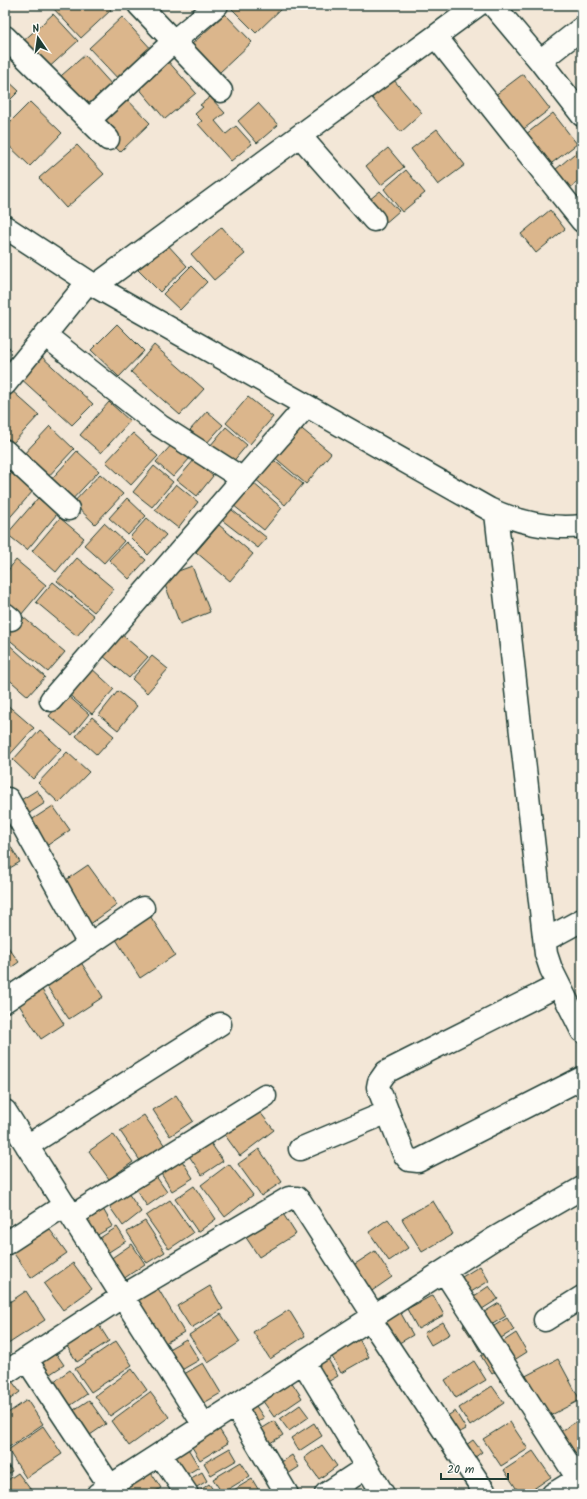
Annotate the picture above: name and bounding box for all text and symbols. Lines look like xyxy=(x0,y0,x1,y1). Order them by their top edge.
north arrow xyxy=(18,18,58,58)
text: N xyxy=(31,20,41,39)
scale bar xyxy=(441,1455,508,1481)
text: 20 m xyxy=(447,1460,475,1479)

